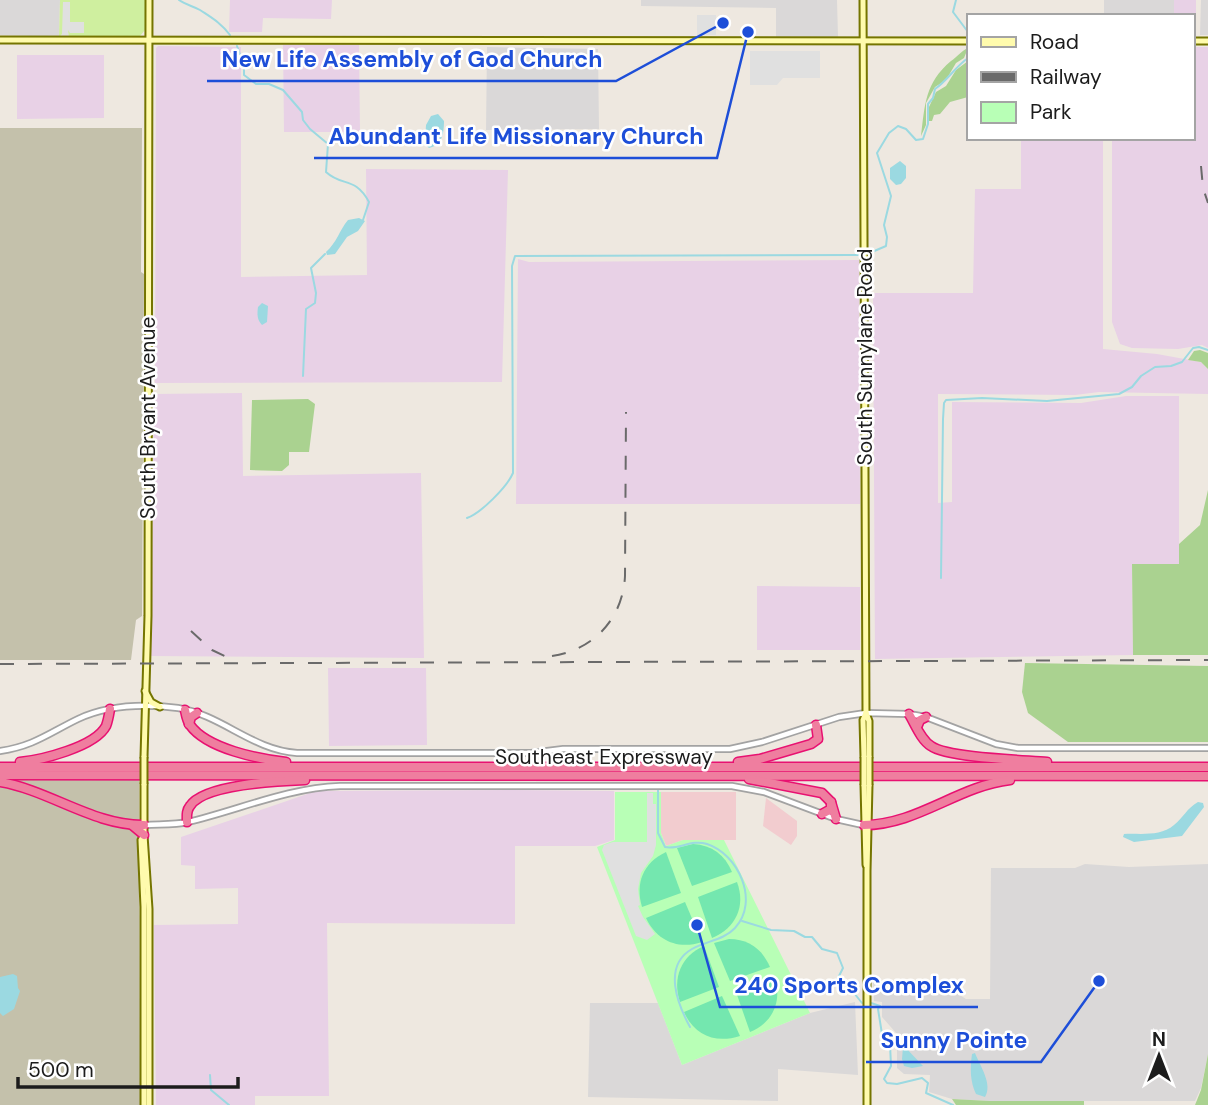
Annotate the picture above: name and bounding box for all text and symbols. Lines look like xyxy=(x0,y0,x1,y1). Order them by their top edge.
legend xyxy=(967,14,1194,140)
text: Road xyxy=(1030,28,1079,56)
callout: New Life Assembly of God Church xyxy=(207,37,616,81)
text: New Life Assembly of God Church xyxy=(222,44,602,74)
text: Railway xyxy=(1030,63,1102,91)
text: Park xyxy=(1030,98,1072,126)
callout: Abundant Life Missionary Church xyxy=(314,114,717,158)
text: Abundant Life Missionary Church xyxy=(329,121,703,151)
street label: South Sunnylane Road xyxy=(851,249,879,465)
street label: South Bryant Avenue xyxy=(134,317,162,519)
street label: Southeast Expressway xyxy=(495,743,713,771)
callout: 240 Sports Complex xyxy=(720,963,978,1007)
text: 240 Sports Complex xyxy=(734,970,964,1000)
callout: Sunny Pointe xyxy=(866,1018,1041,1062)
north arrow xyxy=(1124,1021,1194,1091)
text: Sunny Pointe xyxy=(881,1025,1027,1055)
text: N xyxy=(1152,1027,1166,1052)
scale bar xyxy=(18,1046,238,1090)
text: 500 m xyxy=(28,1056,94,1084)

